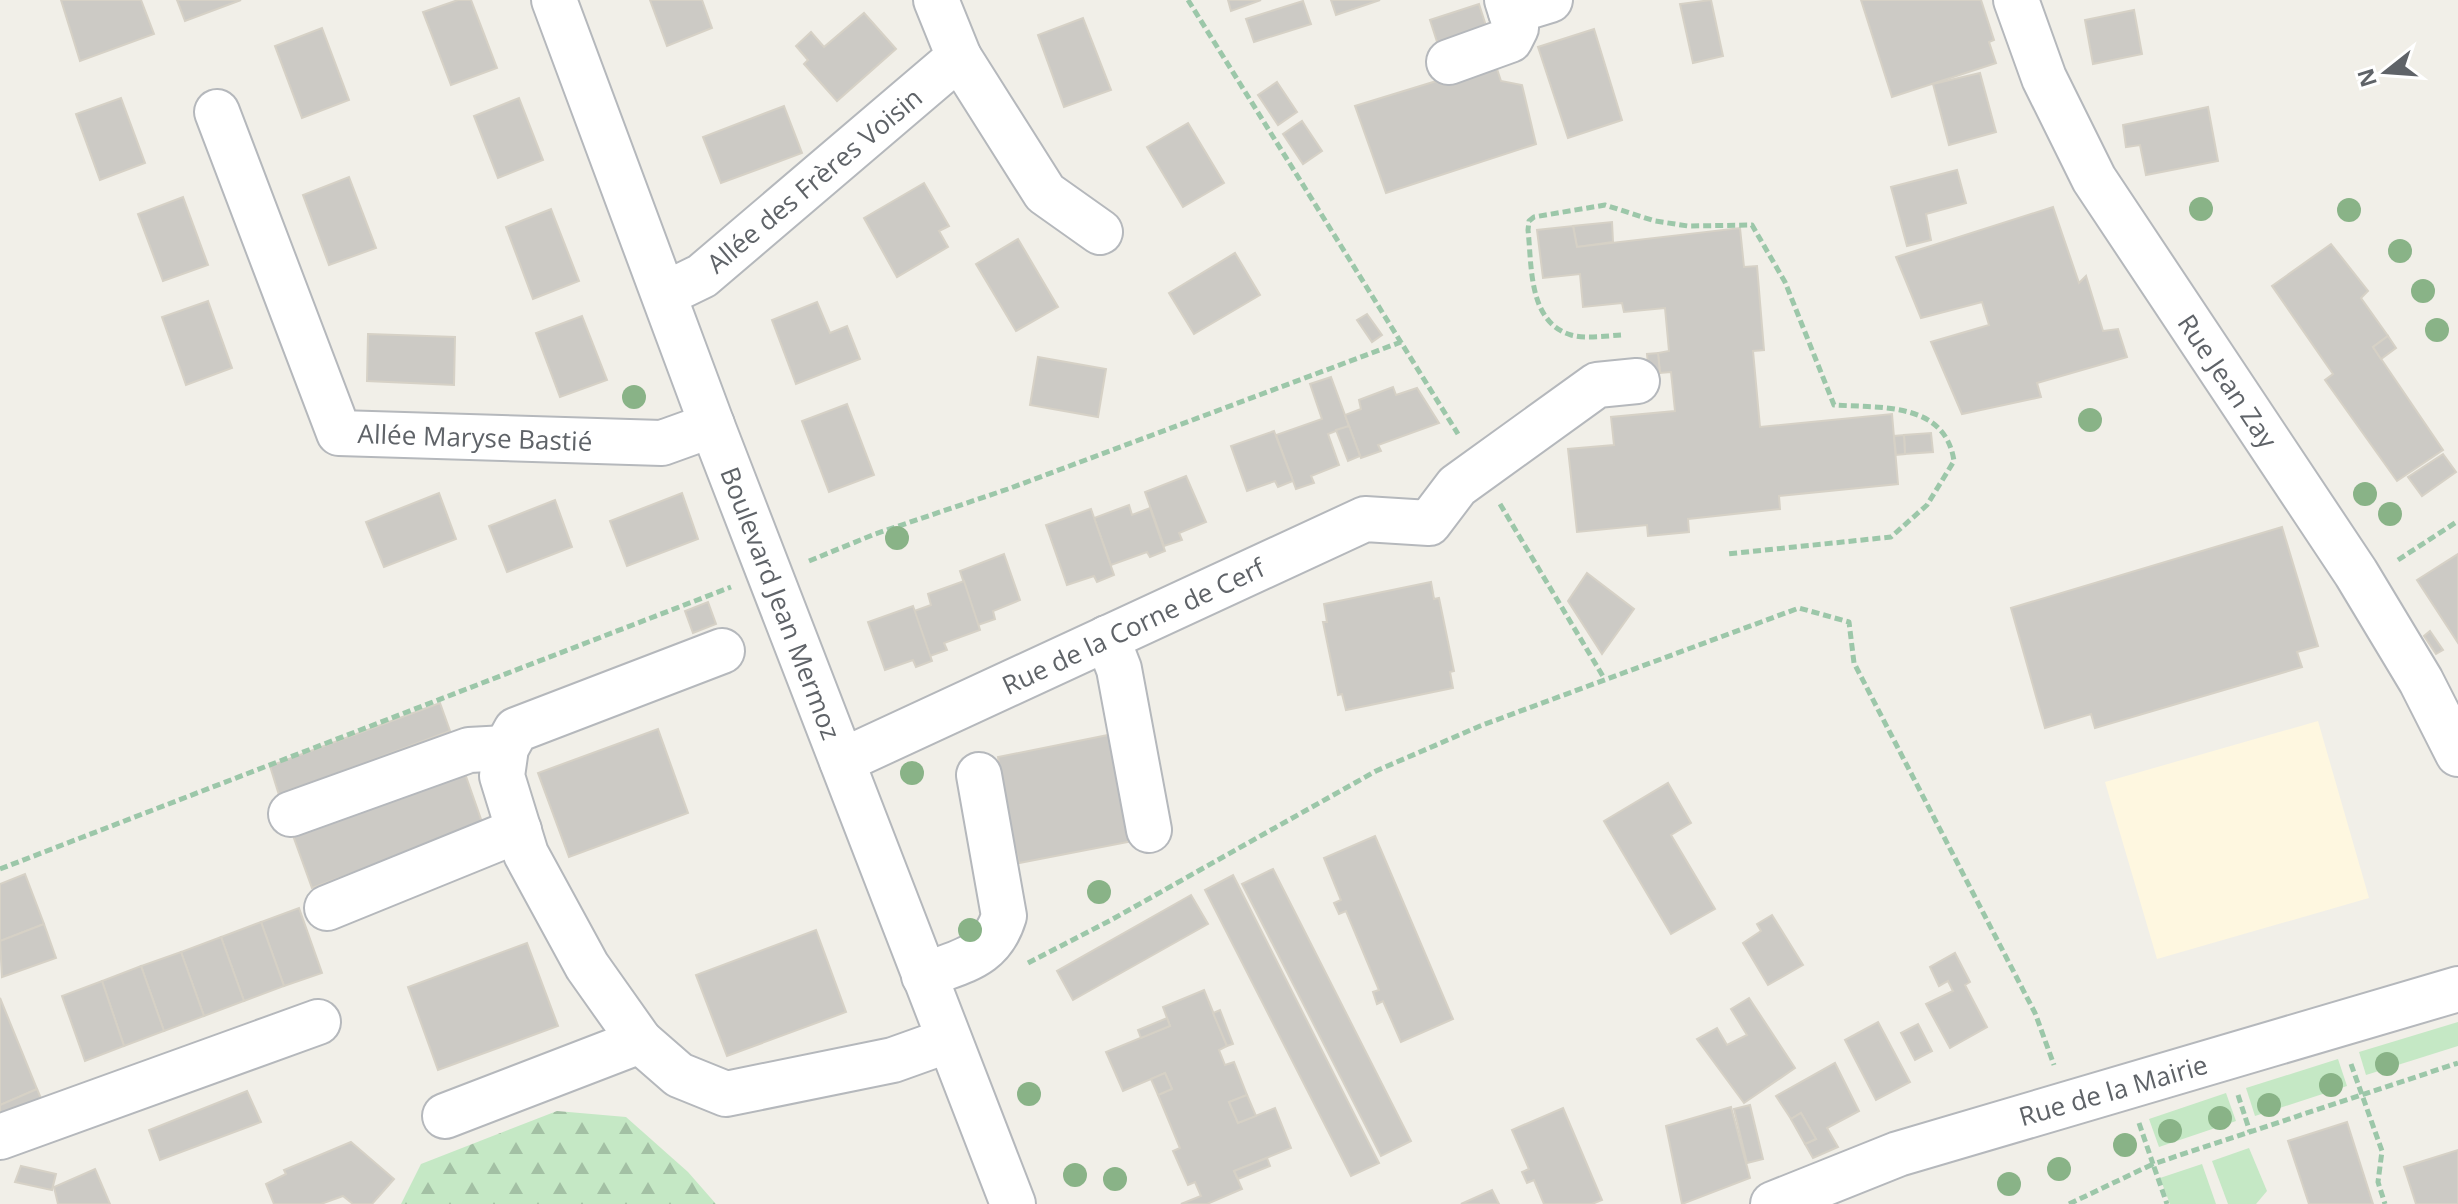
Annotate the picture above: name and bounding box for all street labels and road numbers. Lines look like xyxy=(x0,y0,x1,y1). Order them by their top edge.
street label: Allée des Frères Voisin xyxy=(699,79,929,281)
street label: Rue Jean Zay xyxy=(2170,307,2287,456)
street label: Allée Maryse Bastié xyxy=(357,415,593,459)
street label: Boulevard Jean Mermoz xyxy=(712,461,850,745)
street label: Rue de la Corne de Cerf xyxy=(996,549,1271,703)
street label: Rue de la Mairie xyxy=(2015,1046,2211,1134)

